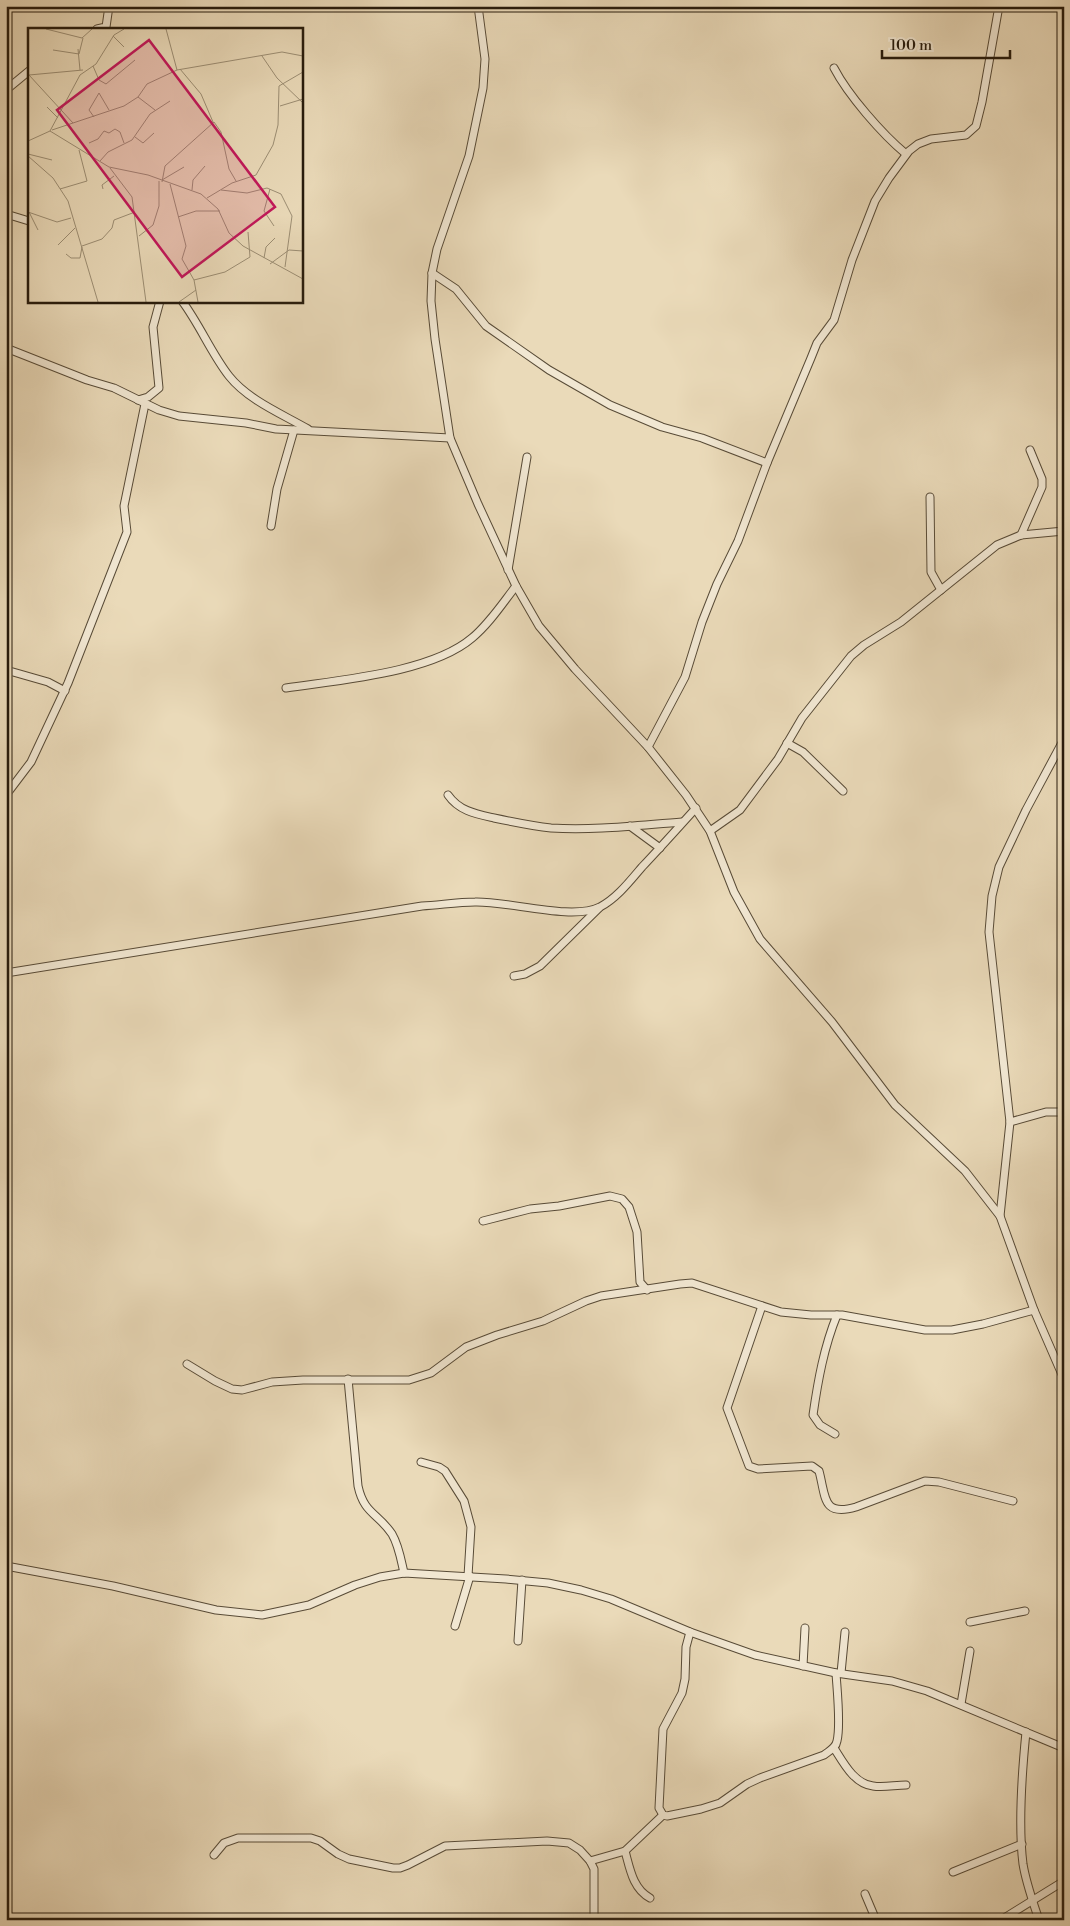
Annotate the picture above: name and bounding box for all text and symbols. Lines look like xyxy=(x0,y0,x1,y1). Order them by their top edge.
inset map xyxy=(28,28,302,302)
scale bar xyxy=(882,28,1010,60)
text: 100 m xyxy=(890,36,932,55)

